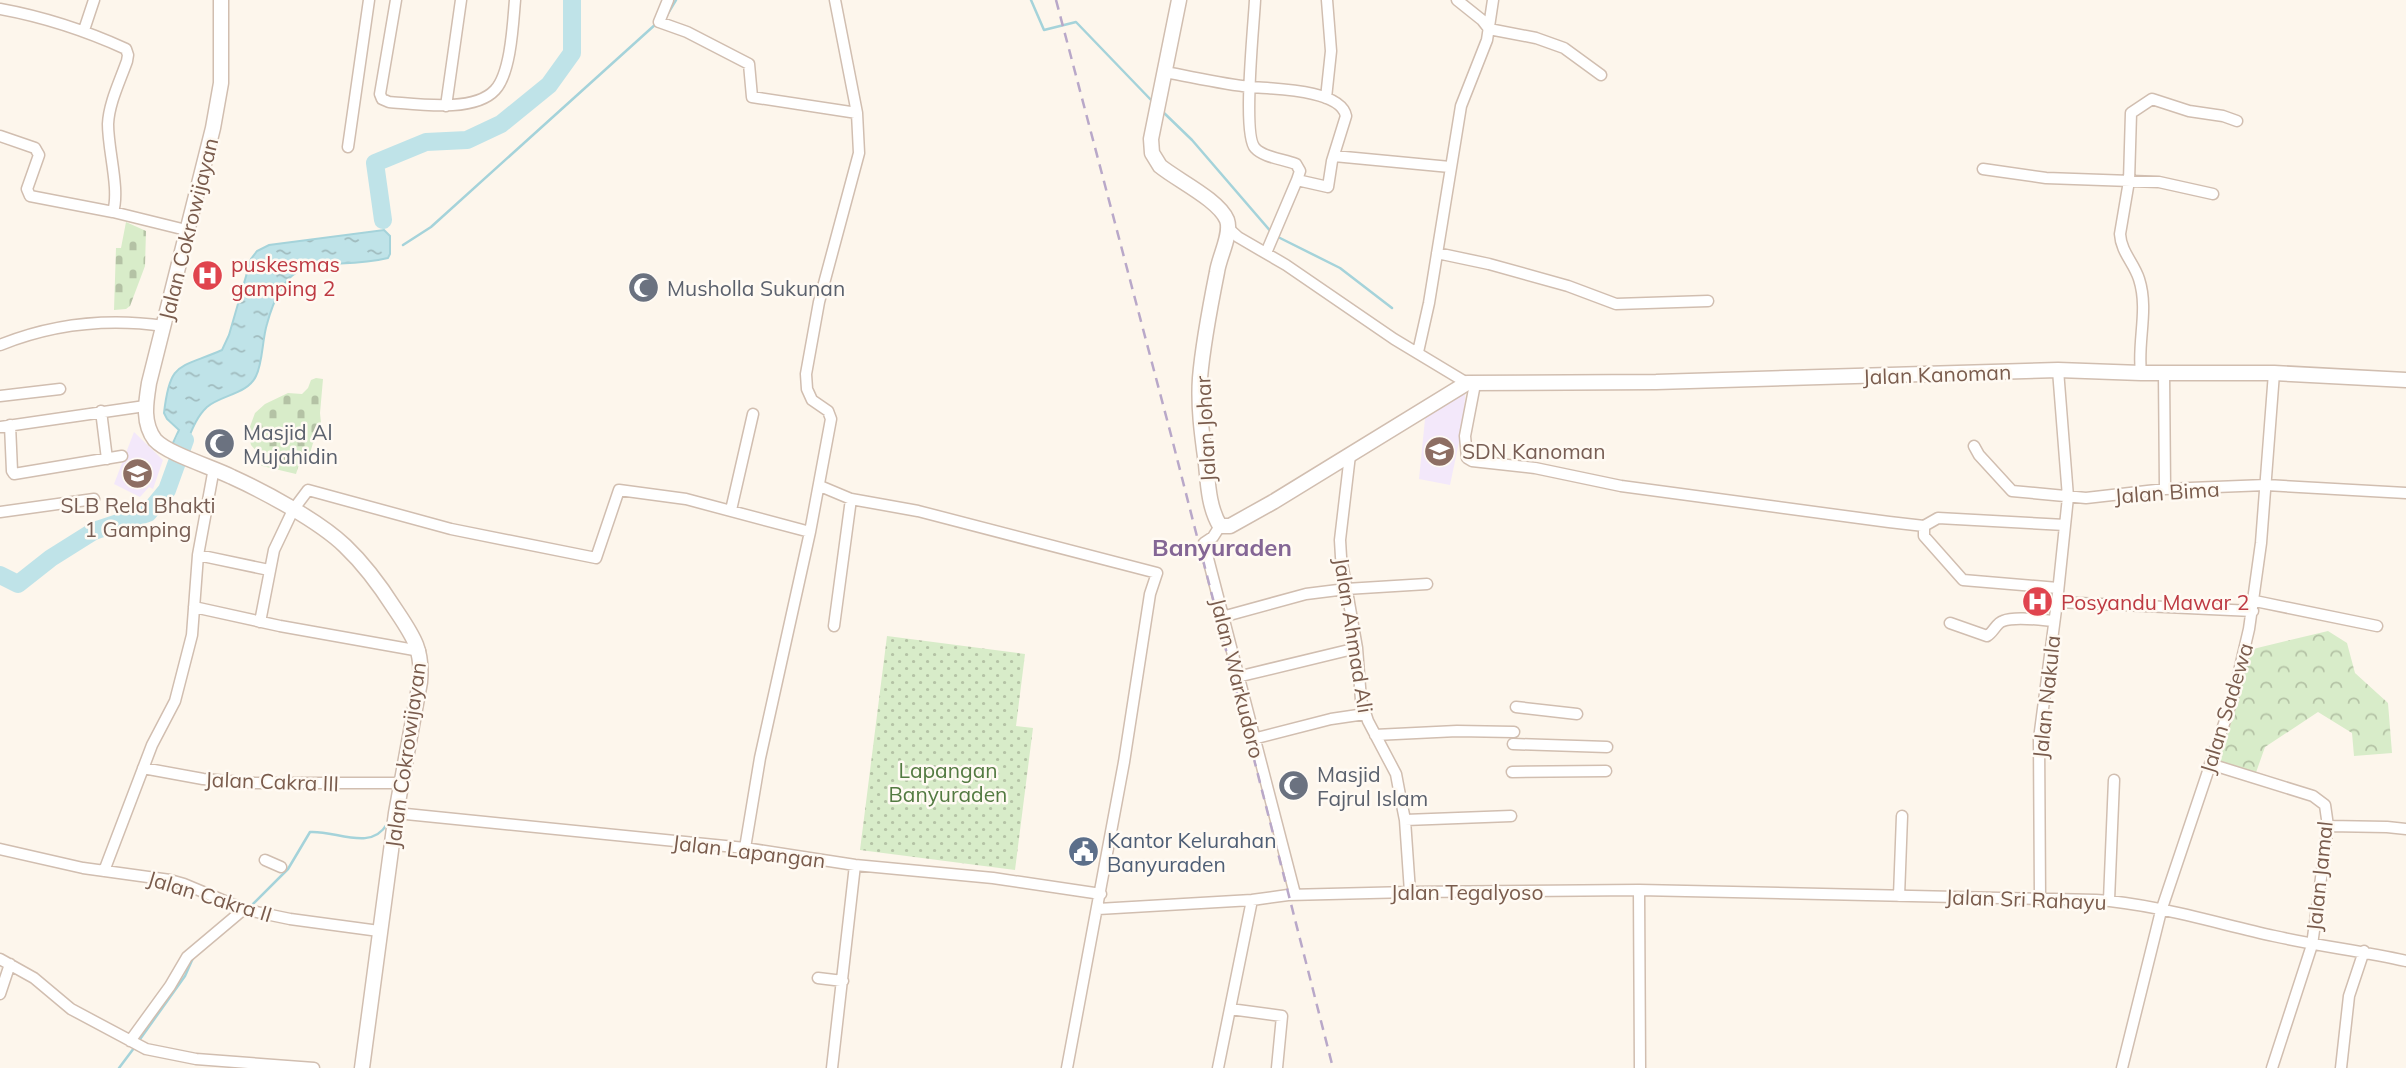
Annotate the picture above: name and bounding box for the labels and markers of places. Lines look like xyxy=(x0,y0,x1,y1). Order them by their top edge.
place label: puskesmas gamping 2 xyxy=(231,251,340,301)
hospital icon: puskesmas gamping 2 xyxy=(191,259,225,293)
mosque icon: Musholla Sukunan xyxy=(627,271,661,305)
place label: Musholla Sukunan xyxy=(667,275,845,301)
place label: Masjid Al Mujahidin xyxy=(243,419,338,469)
mosque icon: Masjid Al Mujahidin xyxy=(203,427,237,461)
school or university icon: SDN Kanoman xyxy=(1422,434,1456,468)
place label: SDN Kanoman xyxy=(1462,438,1606,464)
school or university icon: SLB Rela Bhakti 1 Gamping xyxy=(121,456,155,490)
place label: SLB Rela Bhakti 1 Gamping xyxy=(60,492,216,542)
hospital icon: Posyandu Mawar 2 xyxy=(2021,585,2055,619)
place label: Posyandu Mawar 2 xyxy=(2061,589,2249,615)
place label: Masjid Fajrul Islam xyxy=(1317,761,1428,811)
mosque icon: Masjid Fajrul Islam xyxy=(1277,769,1311,803)
place label: Kantor Kelurahan Banyuraden xyxy=(1107,827,1277,877)
public building icon: Kantor Kelurahan Banyuraden xyxy=(1067,835,1101,869)

